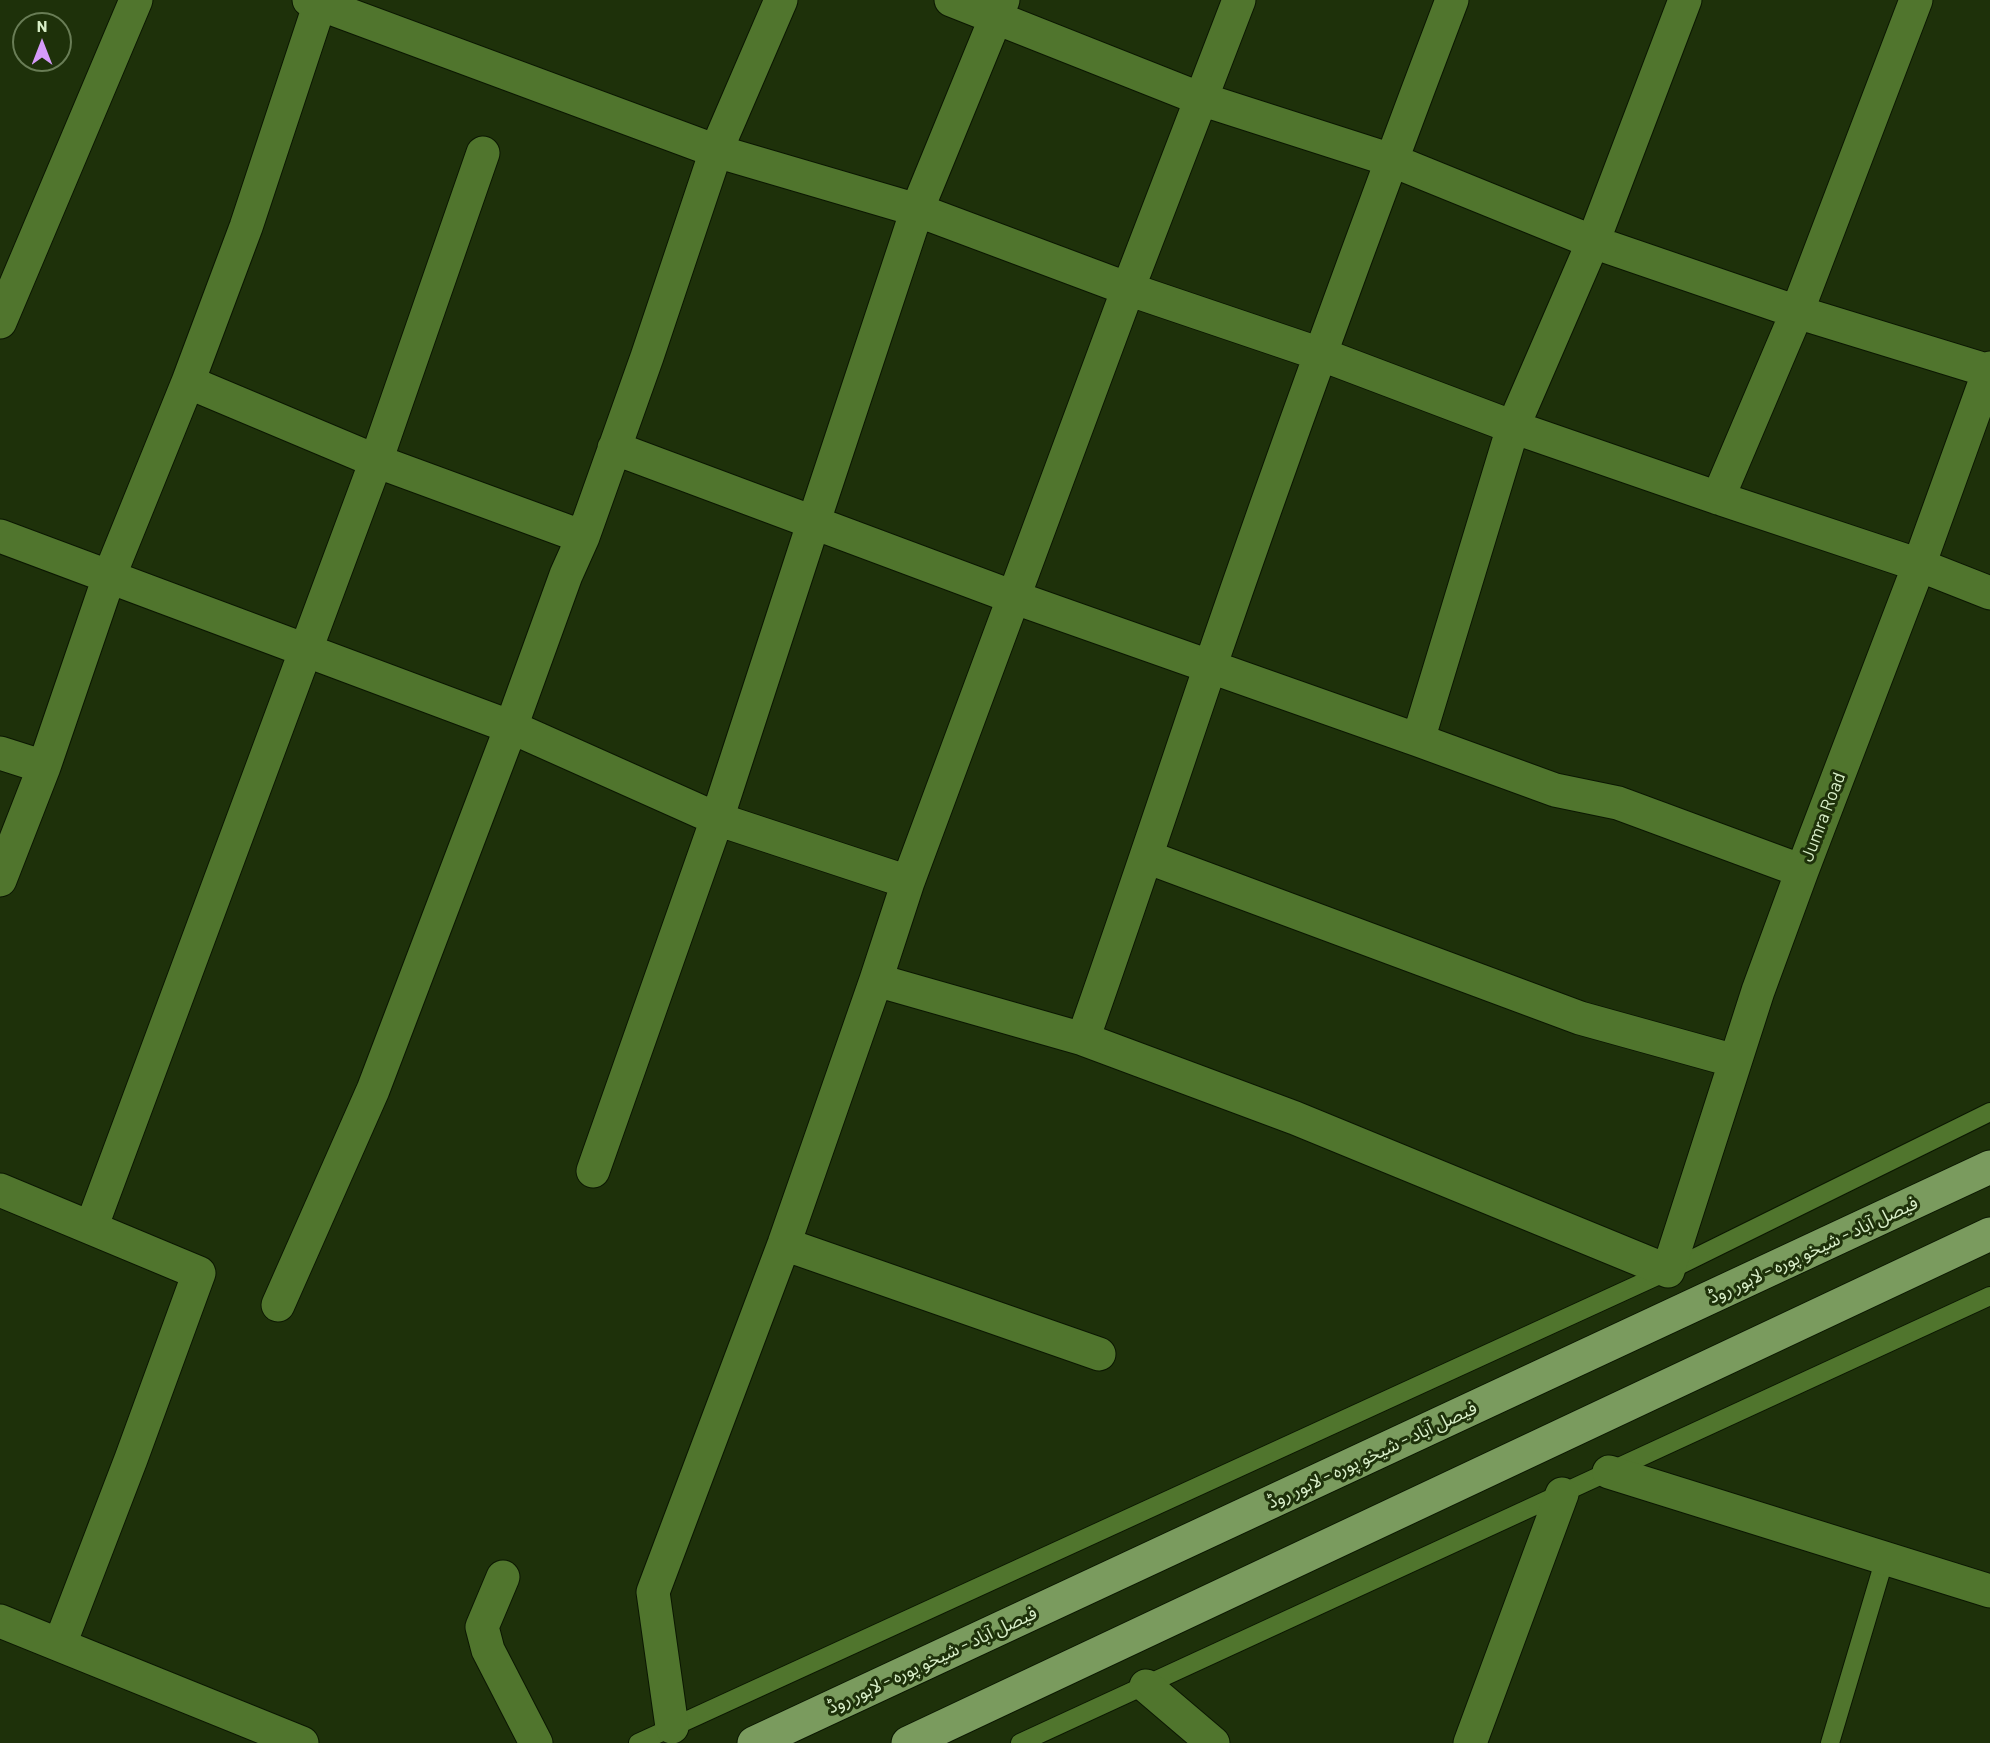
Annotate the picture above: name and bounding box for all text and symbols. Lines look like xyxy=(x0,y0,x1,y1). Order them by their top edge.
north arrow xyxy=(12,12,72,72)
text: N xyxy=(37,16,47,35)
street label: Jumra Road xyxy=(1796,769,1850,865)
street label: فیصل آباد - شیخو پورہ - لاہور روڈ xyxy=(1705,1192,1921,1308)
street label: فیصل آباد - شیخو پورہ - لاہور روڈ xyxy=(1264,1397,1480,1513)
street label: فیصل آباد - شیخو پورہ - لاہور روڈ xyxy=(824,1602,1040,1718)

